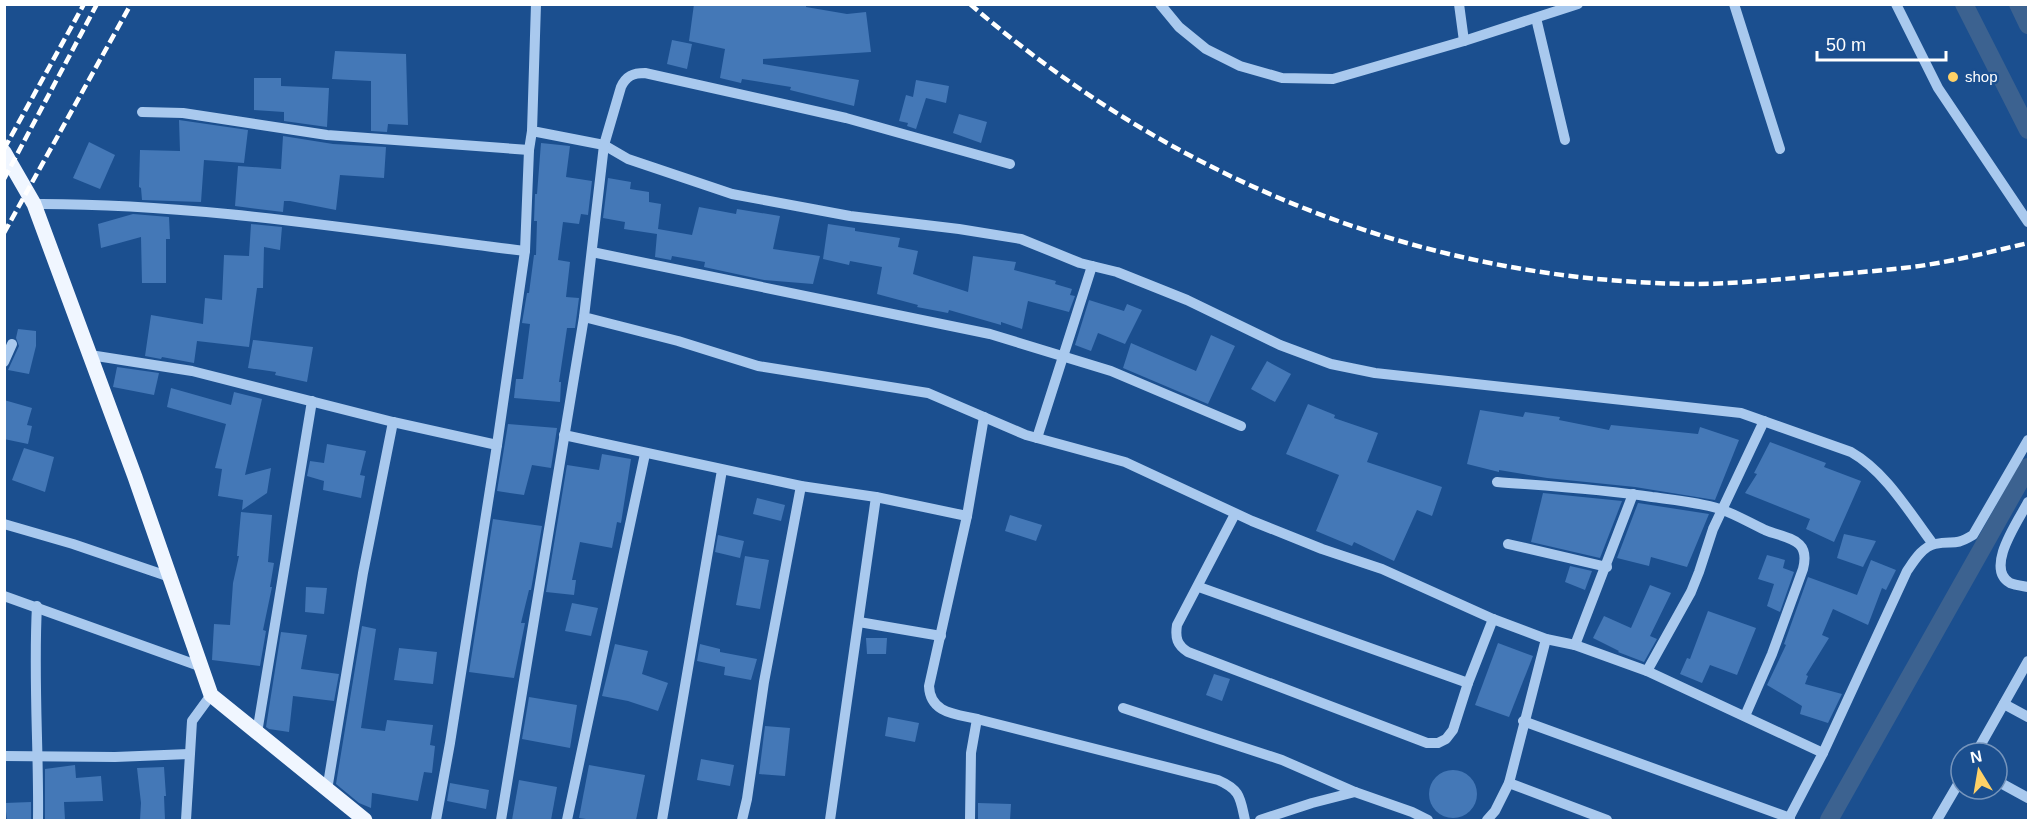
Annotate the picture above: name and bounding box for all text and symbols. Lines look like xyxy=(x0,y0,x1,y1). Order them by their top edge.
scale bar xyxy=(1817,24,1946,62)
text: 50 m xyxy=(1826,35,1866,55)
place label: shop xyxy=(1965,68,1998,85)
marker: shop xyxy=(1946,70,1960,84)
north arrow xyxy=(1949,741,2009,801)
text: N xyxy=(1969,747,1984,766)

